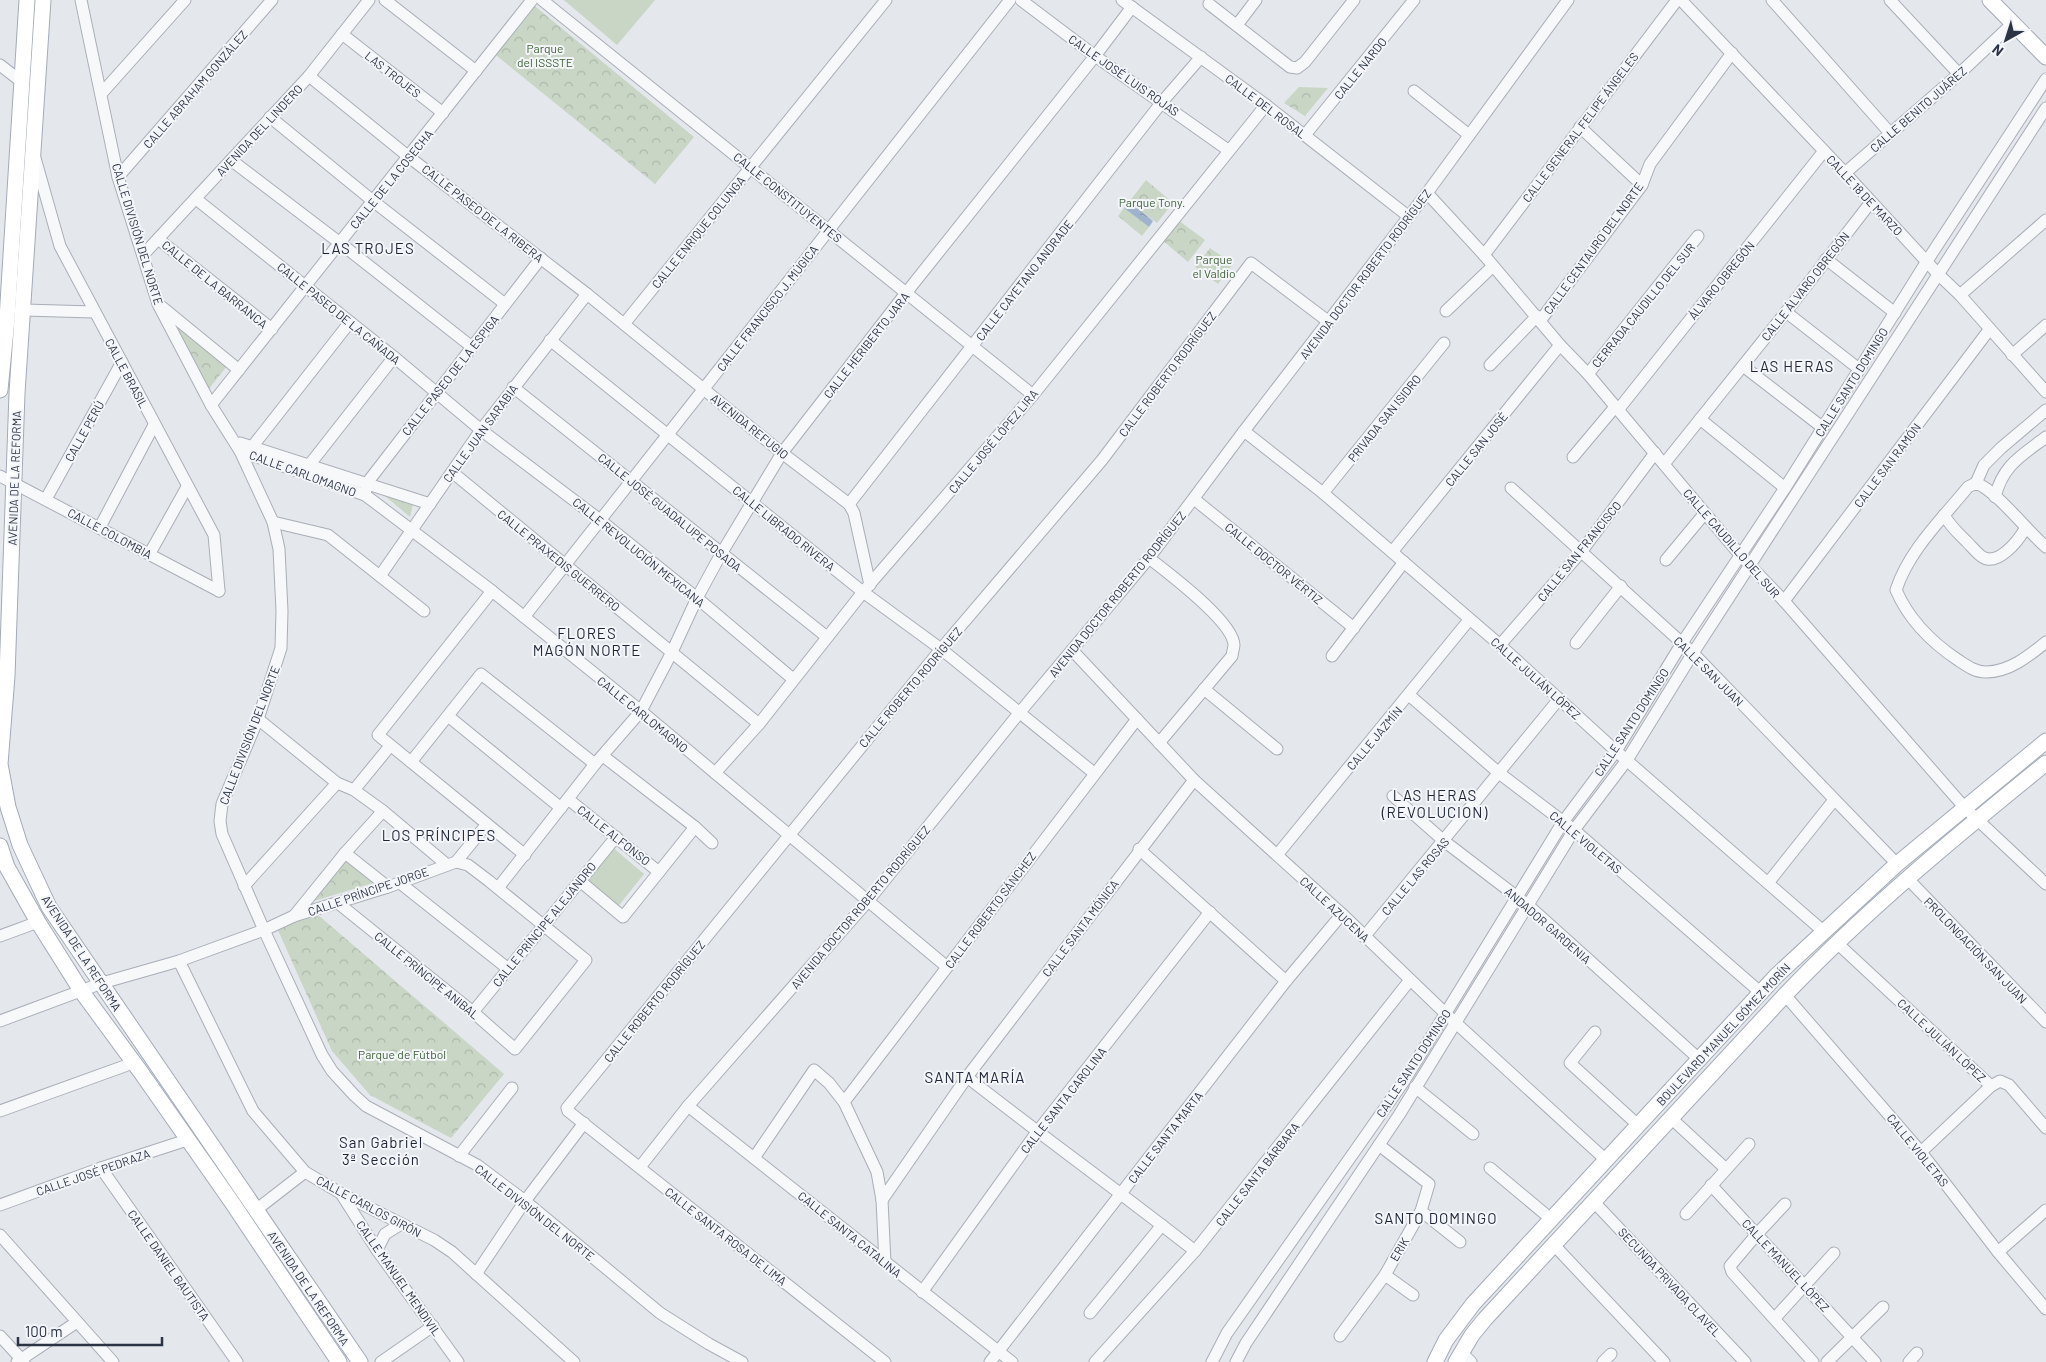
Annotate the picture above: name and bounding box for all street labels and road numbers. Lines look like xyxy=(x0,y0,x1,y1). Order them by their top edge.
street label: CALLE ABRAHAM GONZÁLEZ xyxy=(140,27,250,151)
street label: CALLE JOSÉ LUIS ROJAS xyxy=(1066,32,1182,118)
street label: CALLE NARDO xyxy=(1331,34,1389,102)
street label: LAS TROJES xyxy=(362,48,424,100)
street label: CALLE GENERAL FELIPE ÁNGELES xyxy=(1519,49,1641,205)
street label: CALLE BENITO JUÁREZ xyxy=(1867,63,1969,155)
street label: CALLE DEL ROSAL xyxy=(1223,71,1309,141)
street label: AVENIDA DEL LINDERO xyxy=(213,81,305,179)
street label: CALLE DE LA COSECHA xyxy=(347,127,435,231)
street label: CALLE CONSTITUYENTES xyxy=(731,149,845,245)
street label: CALLE 18 DE MARZO xyxy=(1824,152,1906,238)
street label: CALLE DIVISIÓN DEL NORTE xyxy=(110,161,166,307)
street label: CALLE PASEO DE LA RIBERA xyxy=(420,161,546,265)
street label: CALLE ENRIQUE COLUNGA xyxy=(648,173,748,291)
street label: CALLE CENTAURO DEL NORTE xyxy=(1540,179,1646,317)
street label: AVENIDA DOCTOR ROBERTO RODRÍGUEZ xyxy=(1296,186,1434,362)
street label: CALLE CAYETANO ANDRADE xyxy=(973,217,1075,343)
street label: CALLE ÁLVARO OBREGÓN xyxy=(1758,229,1852,343)
street label: CALLE DE LA BARRANCA xyxy=(159,237,271,331)
street label: ÁLVARO OBREGÓN xyxy=(1685,238,1757,322)
street label: CERRADA CAUDILLO DEL SUR xyxy=(1588,240,1698,370)
street label: CALLE FRANCISCO J. MÚGICA xyxy=(713,242,821,374)
street label: CALLE PASEO DE LA CAÑADA xyxy=(275,259,403,367)
street label: CALLE HERIBERTO JARA xyxy=(820,289,912,401)
street label: CALLE ROBERTO RODRÍGUEZ xyxy=(1116,309,1218,439)
street label: CALLE PASEO DE LA ESPIGA xyxy=(399,312,501,438)
street label: CALLE SANTO DOMINGO xyxy=(1812,325,1890,439)
street label: CALLE BRASIL xyxy=(103,336,151,410)
street label: PRIVADA SAN ISIDRO xyxy=(1345,372,1423,464)
street label: CALLE JUAN SARABIA xyxy=(440,381,520,485)
street label: CALLE JOSÉ LÓPEZ LIRA xyxy=(945,386,1041,496)
street label: AVENIDA REFUGIO xyxy=(708,390,792,462)
street label: CALLE PERÚ xyxy=(62,398,106,464)
street label: CALLE SAN JOSÉ xyxy=(1442,409,1510,489)
street label: AVENIDA DE LA REFORMA xyxy=(5,410,23,546)
street label: CALLE SAN RAMÓN xyxy=(1851,420,1923,510)
street label: CALLE CARLOMAGNO xyxy=(248,447,358,499)
street label: CALLE JOSÉ GUADALUPE POSADA xyxy=(596,450,744,574)
street label: CALLE LIBRADO RIVERA xyxy=(730,482,838,574)
street label: CALLE CAUDILLO DEL SUR xyxy=(1681,486,1783,600)
street label: CALLE REVOLUCIÓN MEXICANA xyxy=(570,494,708,610)
street label: CALLE SAN FRANCISCO xyxy=(1534,498,1624,604)
street label: CALLE COLOMBIA xyxy=(66,505,154,561)
street label: CALLE PRAXEDIS GUERRERO xyxy=(495,506,623,614)
street label: AVENIDA DOCTOR ROBERTO RODRÍGUEZ xyxy=(1046,508,1188,680)
street label: CALLE DOCTOR VÉRTIZ xyxy=(1222,519,1326,607)
street label: CALLE ROBERTO RODRÍGUEZ xyxy=(856,624,964,750)
street label: CALLE SAN JUAN xyxy=(1671,633,1747,709)
street label: CALLE JULIÁN LÓPEZ xyxy=(1488,634,1584,722)
street label: CALLE DIVISIÓN DEL NORTE xyxy=(216,664,282,806)
street label: CALLE SANTO DOMINGO xyxy=(1591,665,1671,779)
street label: CALLE CARLOMAGNO xyxy=(595,673,691,755)
street label: CALLE JAZMÍN xyxy=(1343,703,1405,773)
street label: CALLE ALFONSO xyxy=(575,802,653,868)
street label: CALLE VIOLETAS xyxy=(1547,808,1625,876)
street label: AVENIDA DOCTOR ROBERTO RODRÍGUEZ xyxy=(787,822,933,992)
street label: CALLE LAS ROSAS xyxy=(1378,834,1452,918)
street label: CALLE ROBERTO SÁNCHEZ xyxy=(942,849,1038,971)
street label: CALLE PRÍNCIPE ALEJANDRO xyxy=(489,859,599,989)
street label: CALLE PRÍNCIPE JORGE xyxy=(306,864,430,918)
street label: CALLE AZUCENA xyxy=(1297,873,1373,945)
street label: CALLE SANTA MÓNICA xyxy=(1039,877,1121,979)
street label: ANDADOR GARDENIA xyxy=(1502,884,1594,966)
street label: AVENIDA DE LA REFORMA xyxy=(39,893,125,1013)
street label: PROLONGACIÓN SAN JUAN xyxy=(1922,894,2030,1006)
street label: CALLE PRÍNCIPE ANIBAL xyxy=(372,928,482,1022)
street label: CALLE ROBERTO RODRÍGUEZ xyxy=(601,937,707,1065)
street label: BOULEVARD MANUEL GÓMEZ MORÍN xyxy=(1653,960,1793,1108)
street label: CALLE JULIÁN LÓPEZ xyxy=(1895,996,1989,1084)
street label: CALLE SANTO DOMINGO xyxy=(1373,1006,1453,1120)
street label: CALLE SANTA CAROLINA xyxy=(1017,1044,1109,1156)
street label: CALLE SANTA MARTA xyxy=(1125,1088,1205,1186)
street label: CALLE VIOLETAS xyxy=(1884,1111,1952,1189)
street label: CALLE SANTA BÁRBARA xyxy=(1212,1119,1302,1229)
street label: CALLE JOSÉ PEDRAZA xyxy=(34,1146,152,1198)
street label: CALLE DIVISIÓN DEL NORTE xyxy=(473,1161,597,1263)
street label: CALLE CARLOS GIRÓN xyxy=(314,1172,424,1240)
street label: CALLE SANTA ROSA DE LIMA xyxy=(662,1184,790,1288)
street label: CALLE SANTA CATALINA xyxy=(796,1188,904,1280)
street label: CALLE DANIEL BAUTISTA xyxy=(125,1207,213,1323)
street label: CALLE MANUEL LÓPEZ xyxy=(1740,1216,1832,1314)
street label: CALLE MANUEL MENDIVIL xyxy=(354,1218,444,1338)
street label: SECUNDA PRIVADA CLAVEL xyxy=(1616,1225,1724,1340)
street label: AVENIDA DE LA REFORMA xyxy=(265,1228,353,1348)
street label: ERIK xyxy=(1387,1234,1412,1263)

